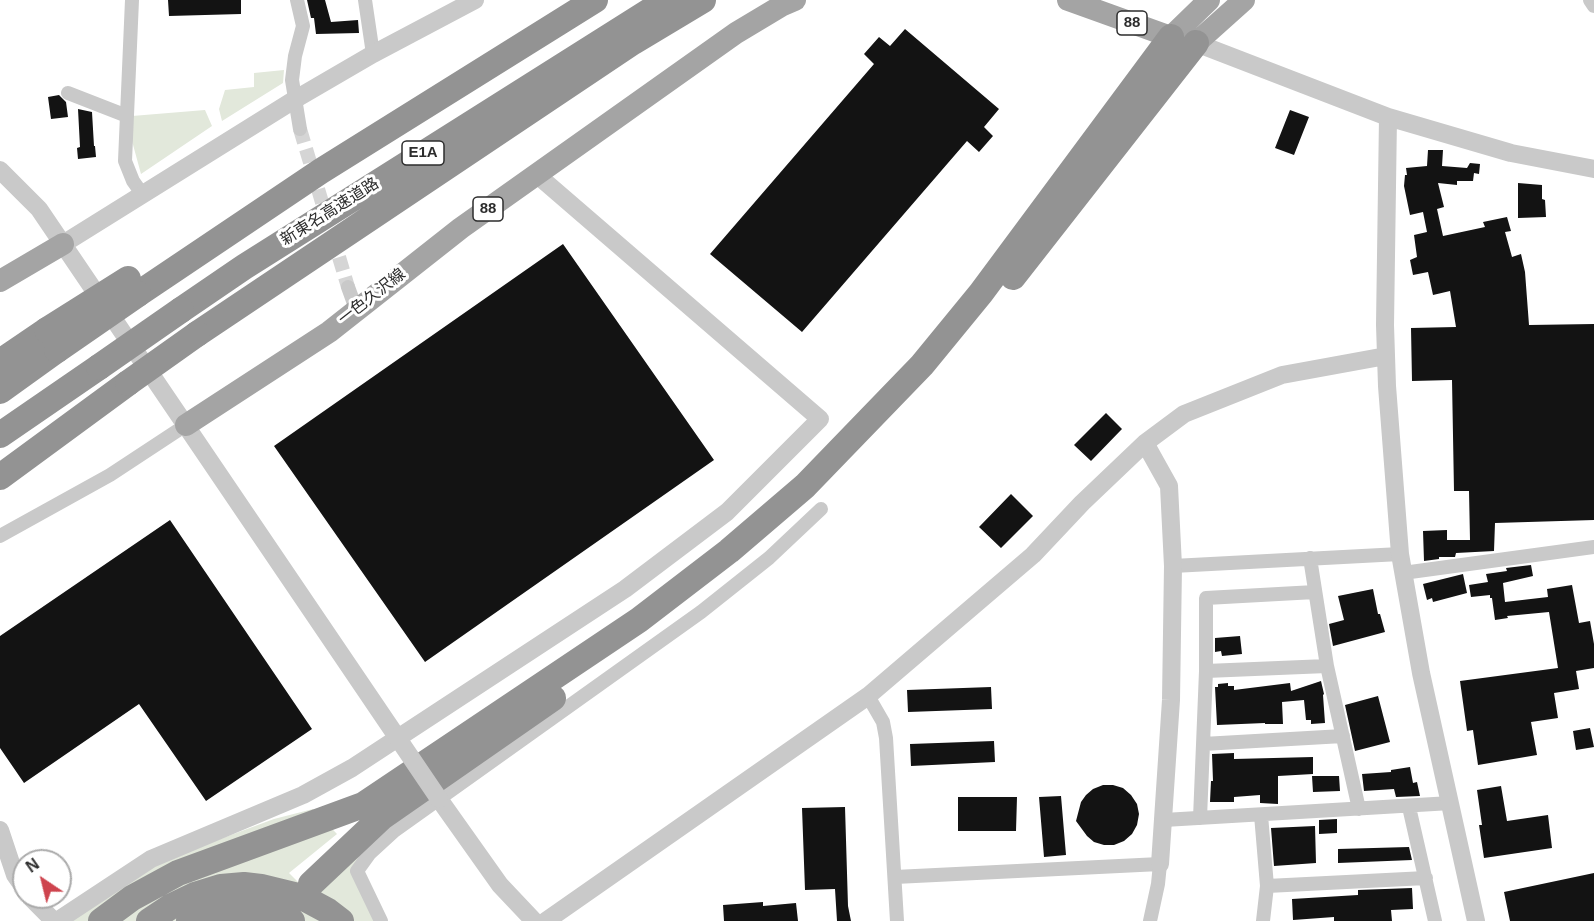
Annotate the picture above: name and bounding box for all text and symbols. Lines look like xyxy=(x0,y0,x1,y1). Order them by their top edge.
road number: 88 xyxy=(1117,11,1147,35)
road number: E1A xyxy=(402,141,444,165)
street label: 新東名高速道路 xyxy=(277,174,383,250)
road number: 88 xyxy=(473,197,503,221)
street label: 一色久沢線 xyxy=(335,265,409,329)
north arrow xyxy=(12,849,72,909)
text: N xyxy=(23,855,42,876)

